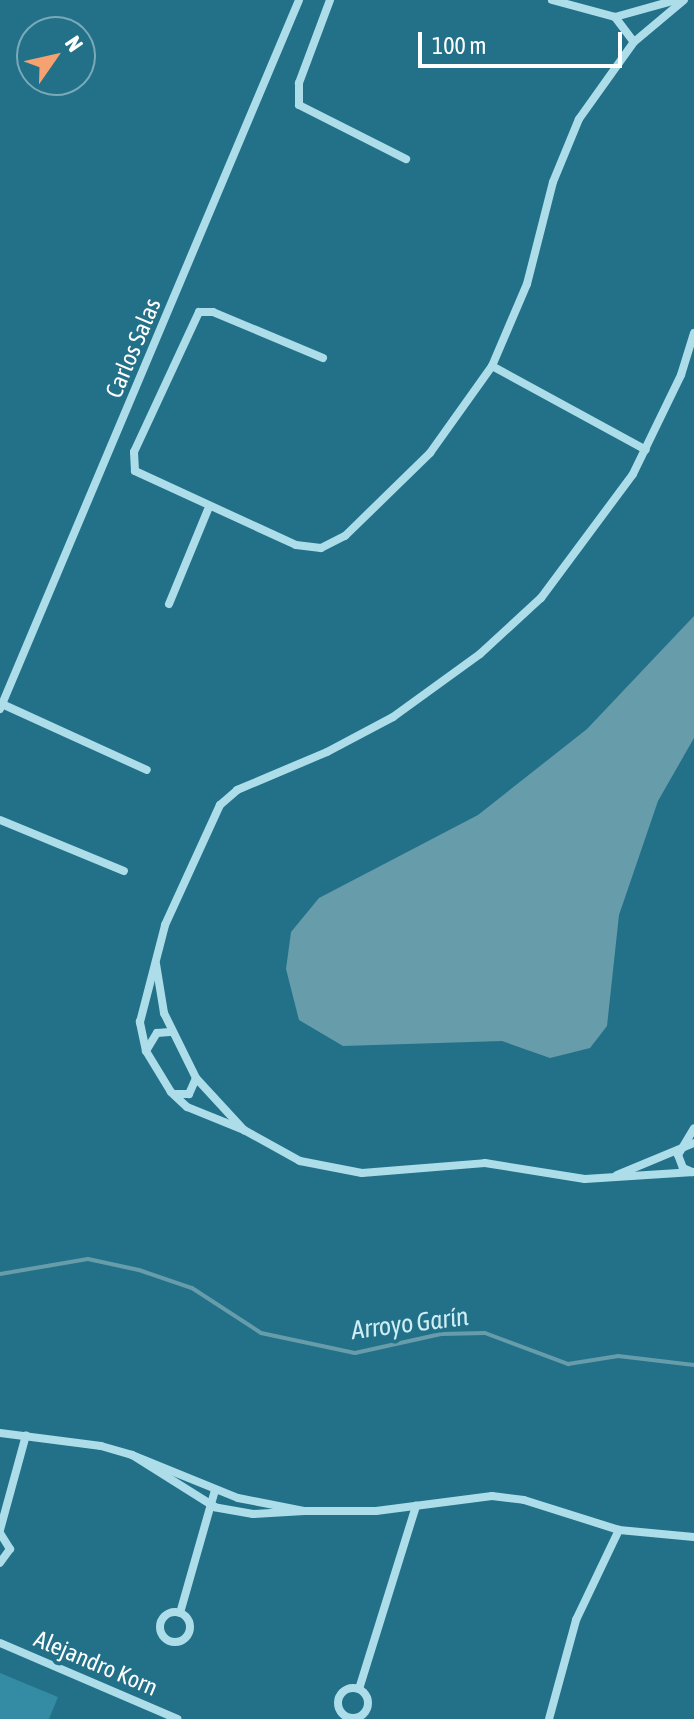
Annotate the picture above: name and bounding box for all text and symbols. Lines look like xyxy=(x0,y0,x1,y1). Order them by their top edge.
north arrow xyxy=(16,16,96,96)
scale bar xyxy=(422,16,626,66)
text: N xyxy=(60,31,89,56)
text: 100 m xyxy=(432,32,486,59)
street label: Carlos Salas xyxy=(99,294,167,402)
water label: Arroyo Garín xyxy=(350,1301,470,1347)
street label: Alejandro Korn xyxy=(30,1624,162,1702)

